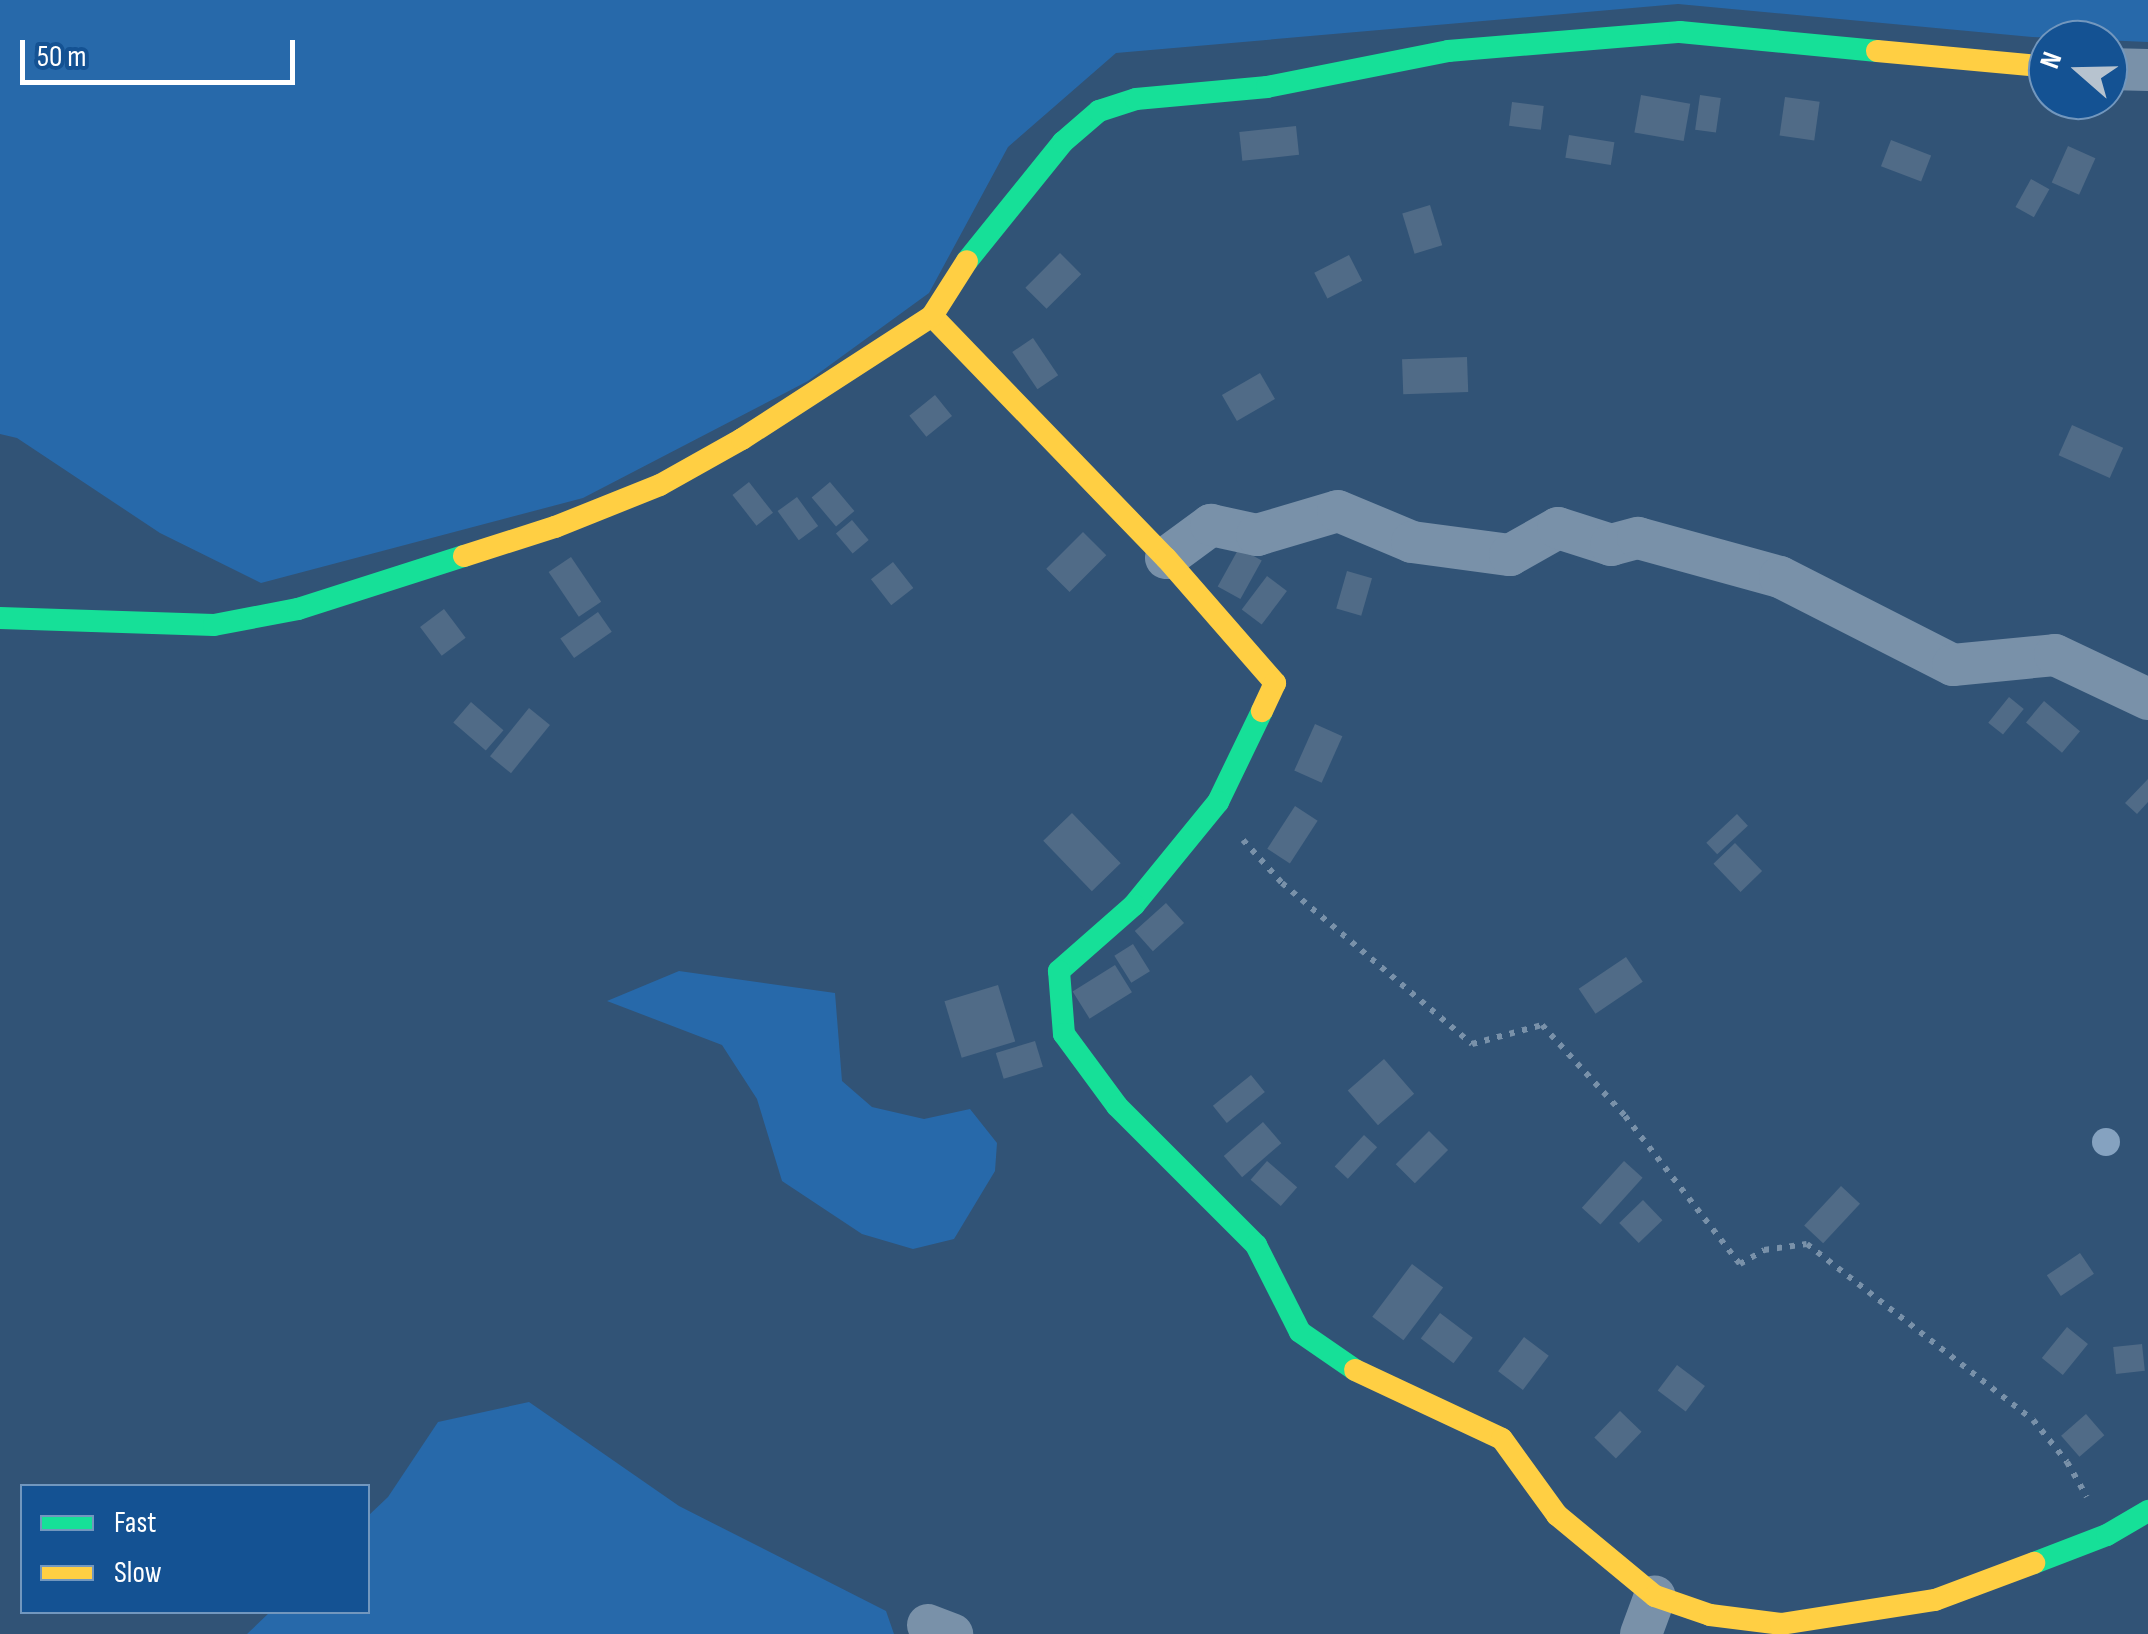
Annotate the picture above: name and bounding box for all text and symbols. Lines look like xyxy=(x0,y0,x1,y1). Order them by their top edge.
scale bar xyxy=(25,20,300,82)
north arrow xyxy=(2028,20,2128,120)
text: 50 m xyxy=(37,39,86,75)
text: N xyxy=(2033,48,2069,73)
legend xyxy=(20,1484,370,1614)
text: Fast xyxy=(114,1505,156,1541)
text: Slow xyxy=(114,1555,162,1591)

